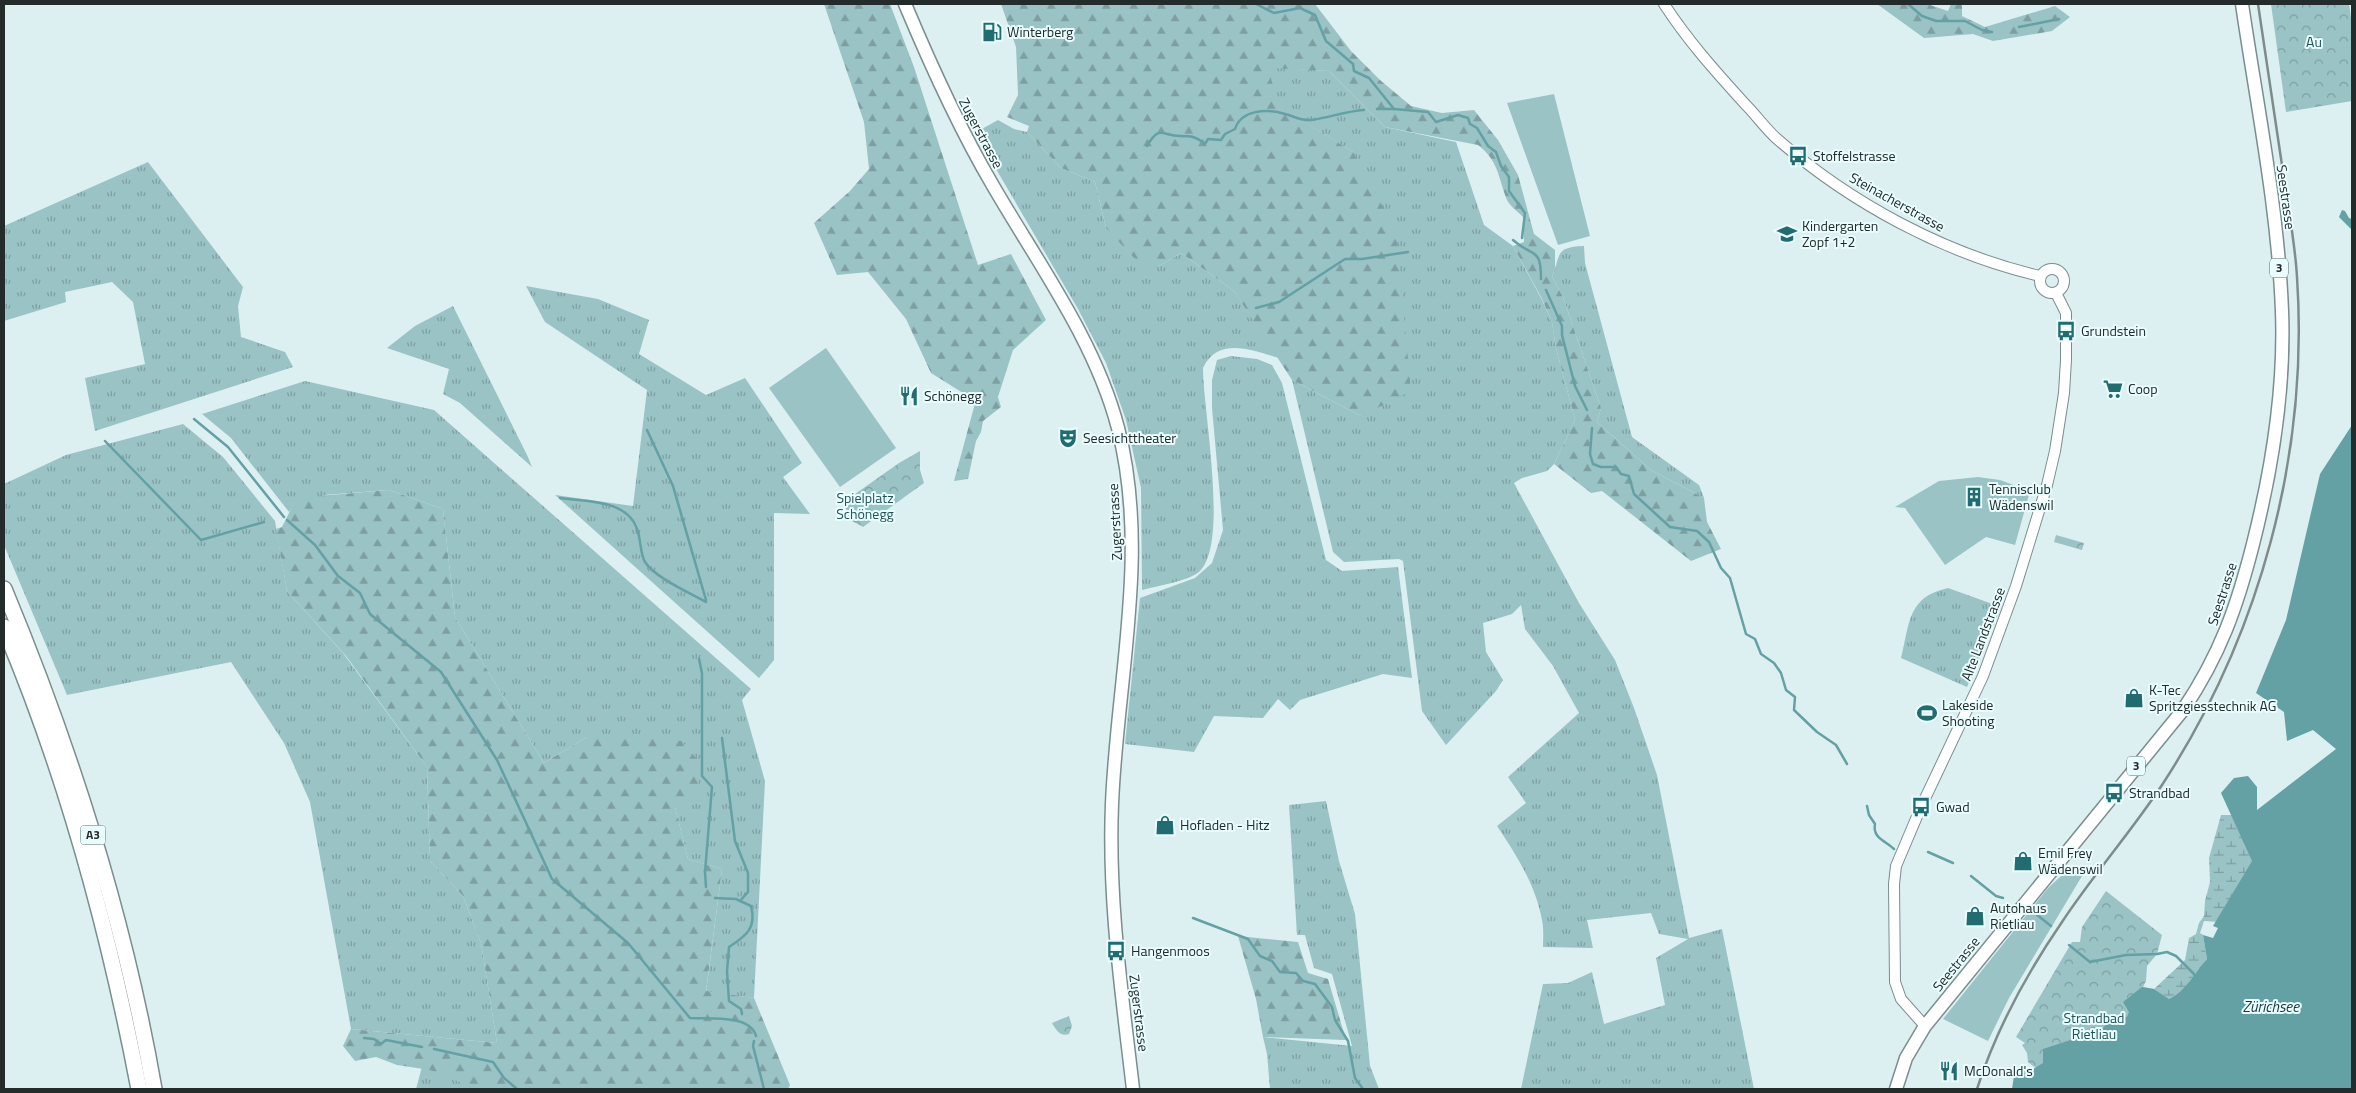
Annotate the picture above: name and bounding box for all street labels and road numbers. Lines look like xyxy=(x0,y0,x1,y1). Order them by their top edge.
street label: Zugerstrasse xyxy=(954,94,1009,172)
street label: Seestrasse xyxy=(2272,163,2301,231)
street label: Steinacherstrasse xyxy=(1846,167,1949,236)
road number: 3 xyxy=(2270,258,2288,278)
street label: Zugerstrasse xyxy=(1102,483,1127,561)
street label: Seestrasse xyxy=(2201,560,2242,628)
street label: Alte Landstrasse xyxy=(1955,584,2010,684)
road number: 3 xyxy=(2127,756,2145,776)
road number: A3 xyxy=(80,826,106,844)
street label: Seestrasse xyxy=(1927,932,1984,996)
street label: Zugerstrasse xyxy=(1124,973,1155,1053)

